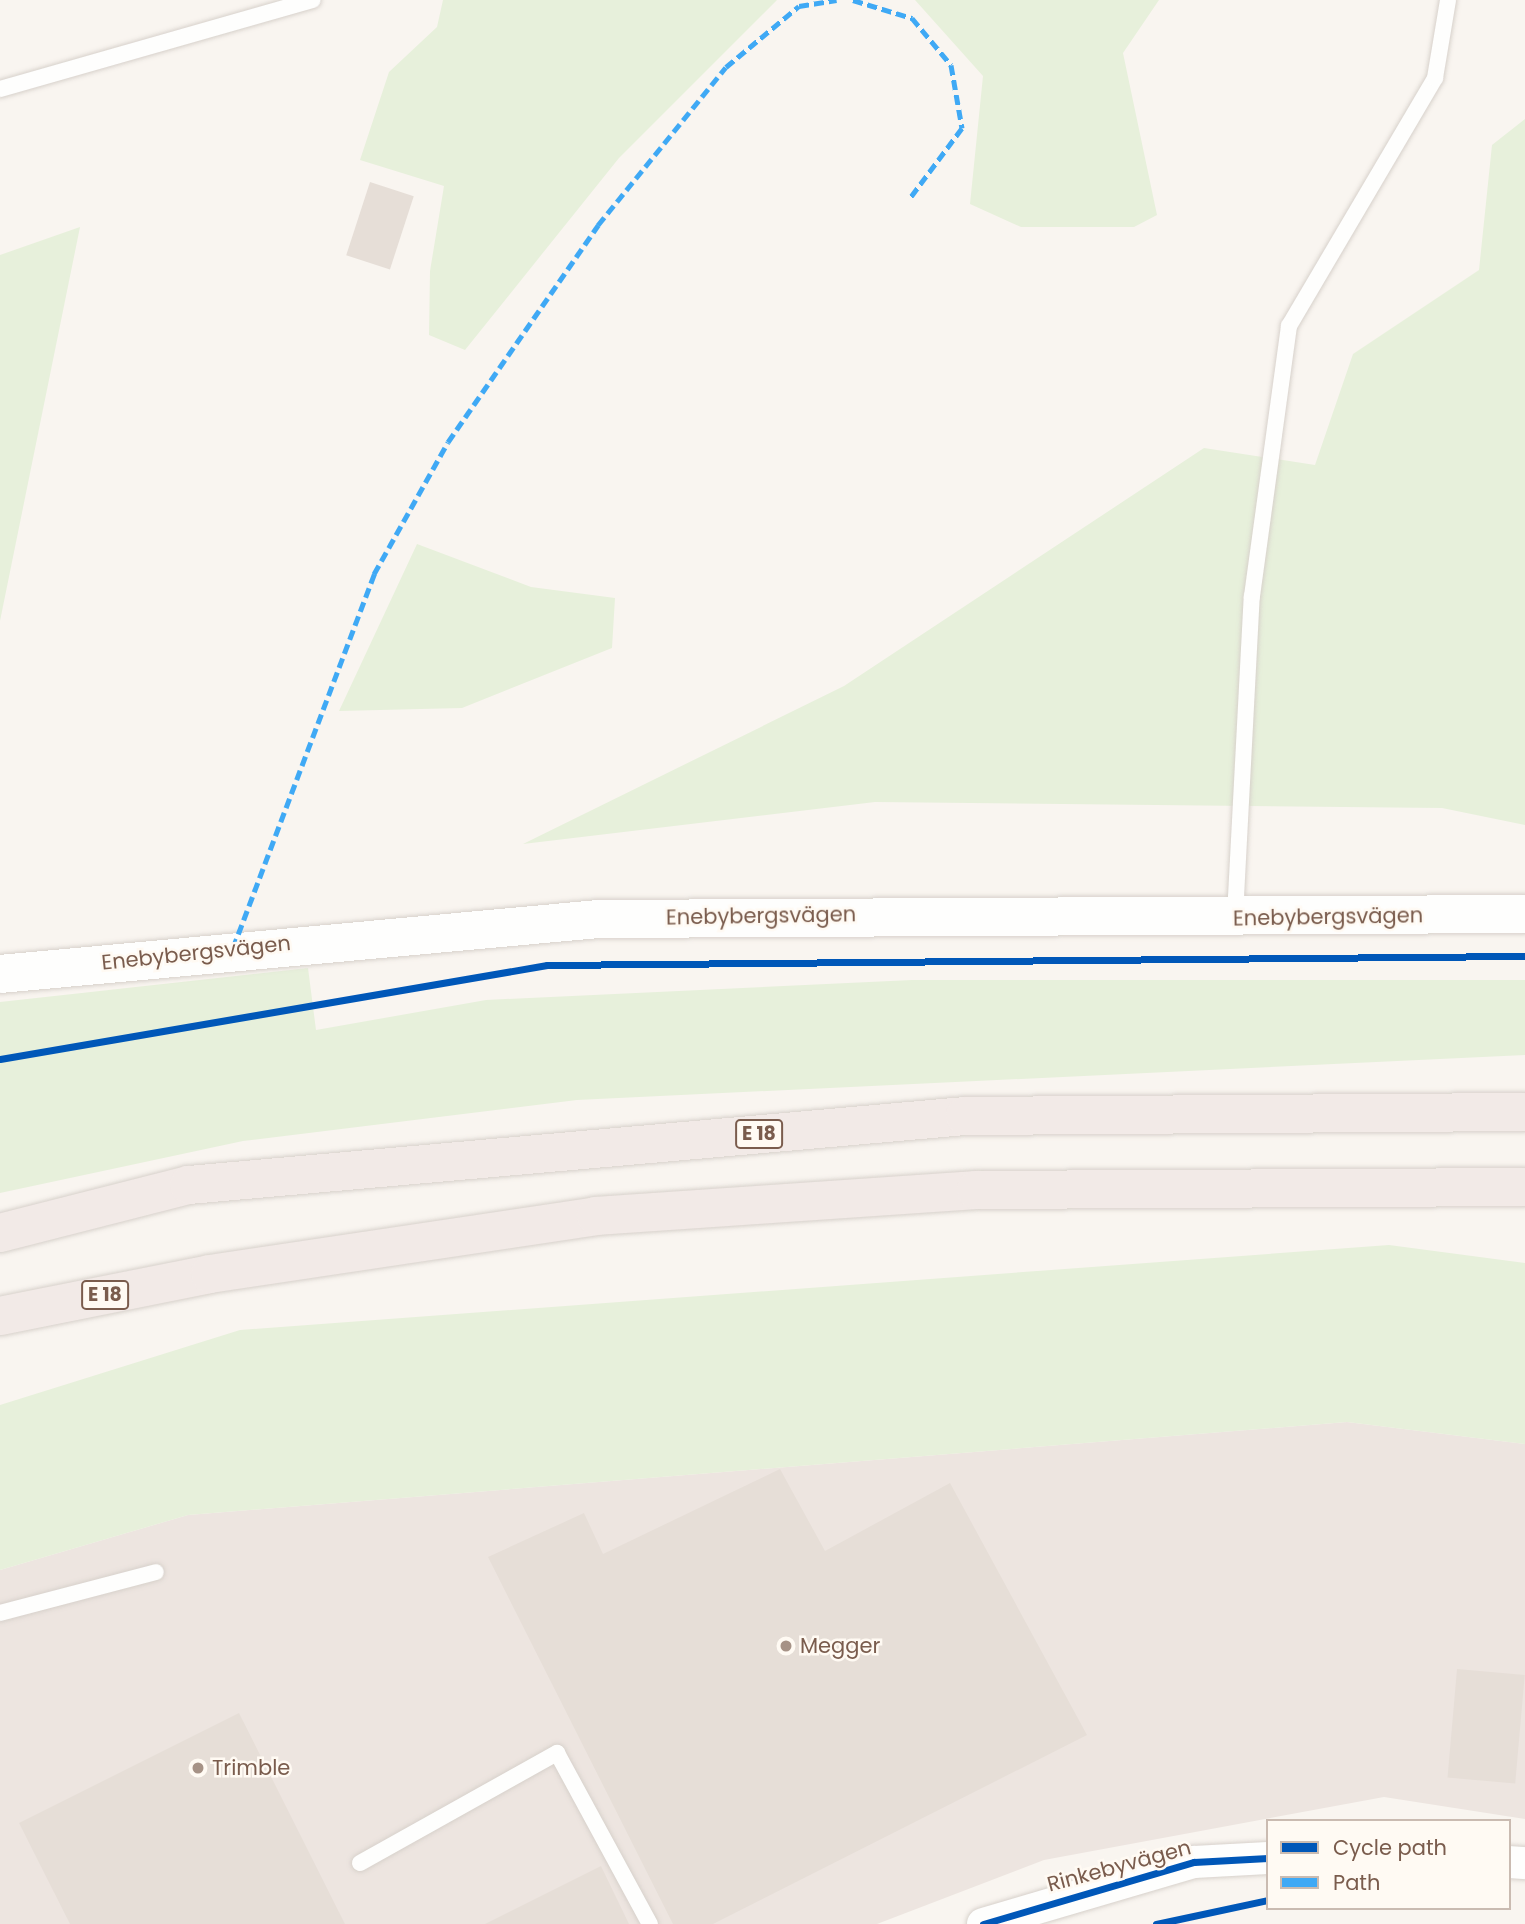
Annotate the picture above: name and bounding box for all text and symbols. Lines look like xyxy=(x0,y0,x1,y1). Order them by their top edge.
street label: Enebybergsvägen xyxy=(666,902,856,930)
street label: Enebybergsvägen xyxy=(1233,903,1423,931)
street label: Enebybergsvägen xyxy=(100,931,292,975)
road number: E 18 xyxy=(734,1118,784,1150)
road number: E 18 xyxy=(80,1280,130,1310)
place label: Megger xyxy=(800,1633,880,1659)
marker: Megger xyxy=(778,1638,794,1654)
place label: Trimble xyxy=(212,1755,290,1781)
marker: Trimble xyxy=(190,1760,206,1776)
legend xyxy=(1266,1819,1511,1910)
text: Cycle path xyxy=(1333,1833,1447,1862)
street label: Rinkebyvägen xyxy=(1044,1835,1194,1897)
text: Path xyxy=(1333,1868,1380,1897)

